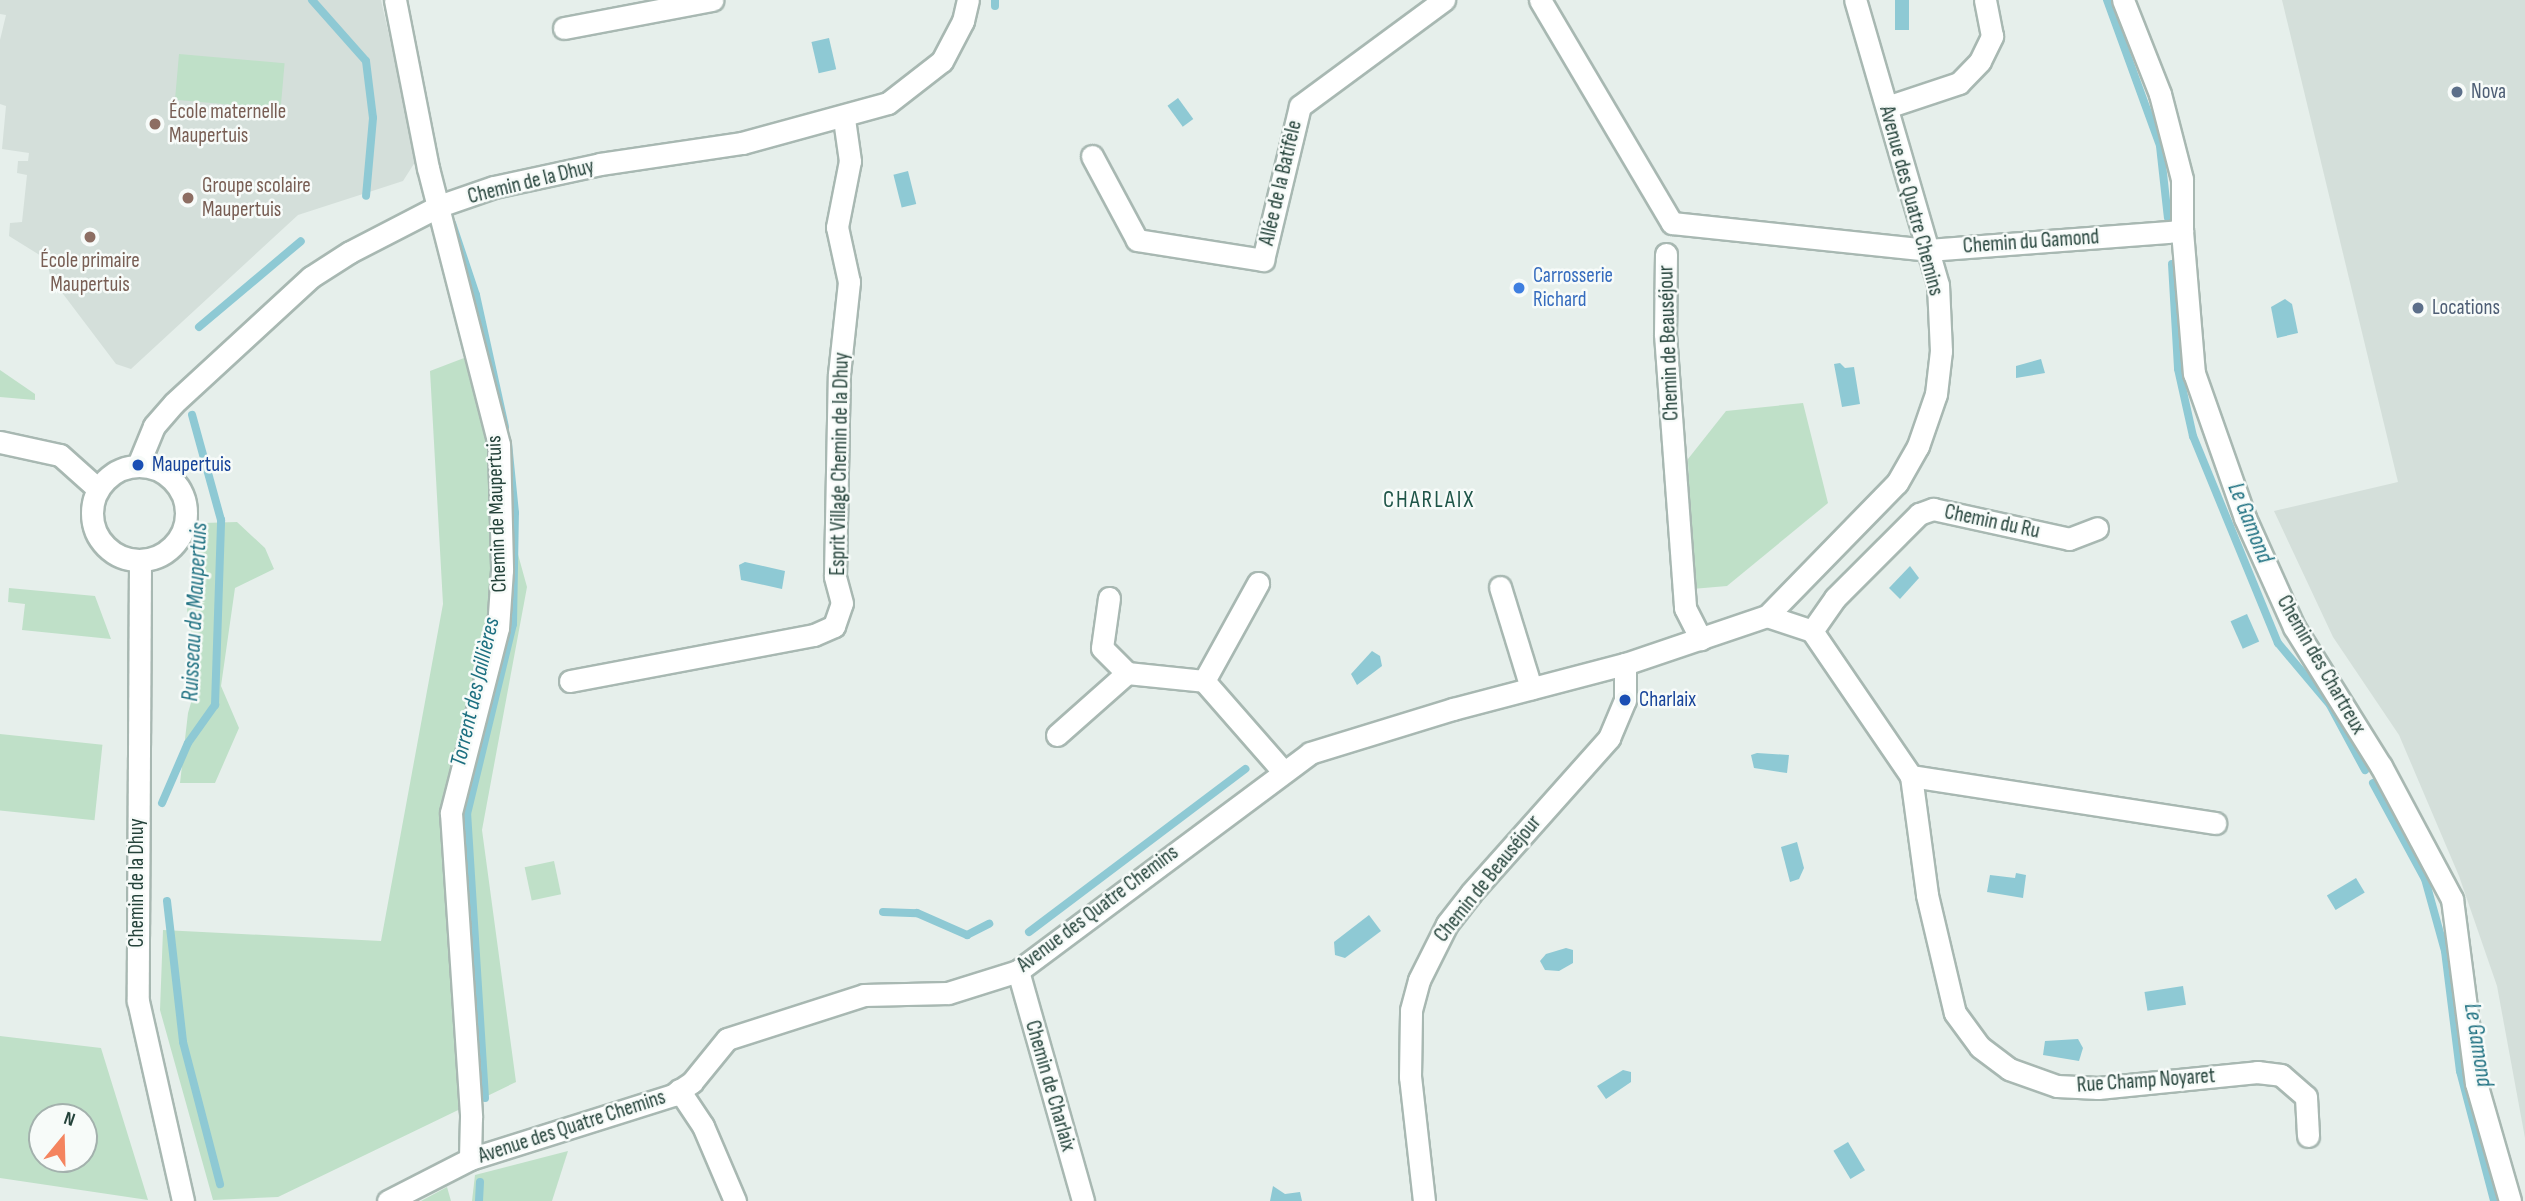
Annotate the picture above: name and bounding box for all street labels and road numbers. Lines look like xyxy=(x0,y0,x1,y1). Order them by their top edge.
street label: Avenue des Quatre Chemins xyxy=(1874,103,1948,299)
street label: Allée de la Batifèle xyxy=(1254,118,1308,248)
street label: Chemin de la Dhuy xyxy=(465,154,597,210)
street label: Chemin du Gamond xyxy=(1962,225,2100,259)
street label: Chemin de Beauséjour xyxy=(1654,265,1684,421)
street label: Esprit Village Chemin de la Dhuy xyxy=(825,352,855,576)
street label: Chemin de Maupertuis xyxy=(482,435,512,593)
street label: Chemin du Ru xyxy=(1942,500,2042,544)
street label: Chemin des Chartreux xyxy=(2271,591,2371,739)
street label: Chemin de Beauséjour xyxy=(1429,811,1547,947)
street label: Chemin de la Dhuy xyxy=(124,818,150,948)
street label: Avenue des Quatre Chemins xyxy=(1012,840,1184,978)
street label: Chemin de Charlaix xyxy=(1019,1018,1081,1154)
street label: Rue Champ Noyaret xyxy=(2076,1064,2216,1098)
street label: Avenue des Quatre Chemins xyxy=(475,1085,669,1169)

